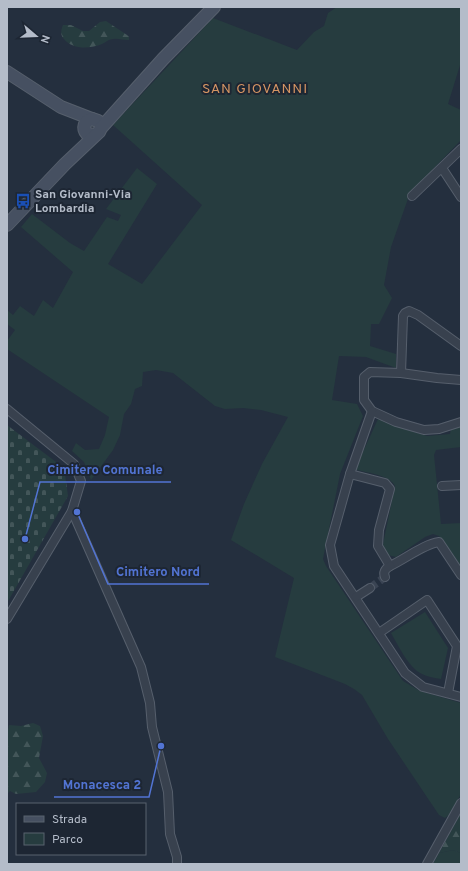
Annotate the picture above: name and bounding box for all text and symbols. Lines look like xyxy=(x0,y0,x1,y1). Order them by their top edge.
north arrow xyxy=(16,16,56,56)
text: N xyxy=(37,33,52,45)
district label: SAN GIOVANNI xyxy=(202,81,308,98)
place label: San Giovanni-Via Lombardia xyxy=(35,187,131,217)
bus stop icon: San Giovanni-Via Lombardia xyxy=(14,192,32,210)
callout: Cimitero Comunale xyxy=(40,457,171,482)
text: Cimitero Comunale xyxy=(47,463,163,479)
callout: Cimitero Nord xyxy=(108,559,209,584)
text: Cimitero Nord xyxy=(116,565,200,581)
callout: Monacesca 2 xyxy=(54,772,149,797)
text: Monacesca 2 xyxy=(63,778,141,794)
legend xyxy=(16,803,146,855)
text: Strada xyxy=(52,812,87,828)
text: Parco xyxy=(52,832,83,848)

